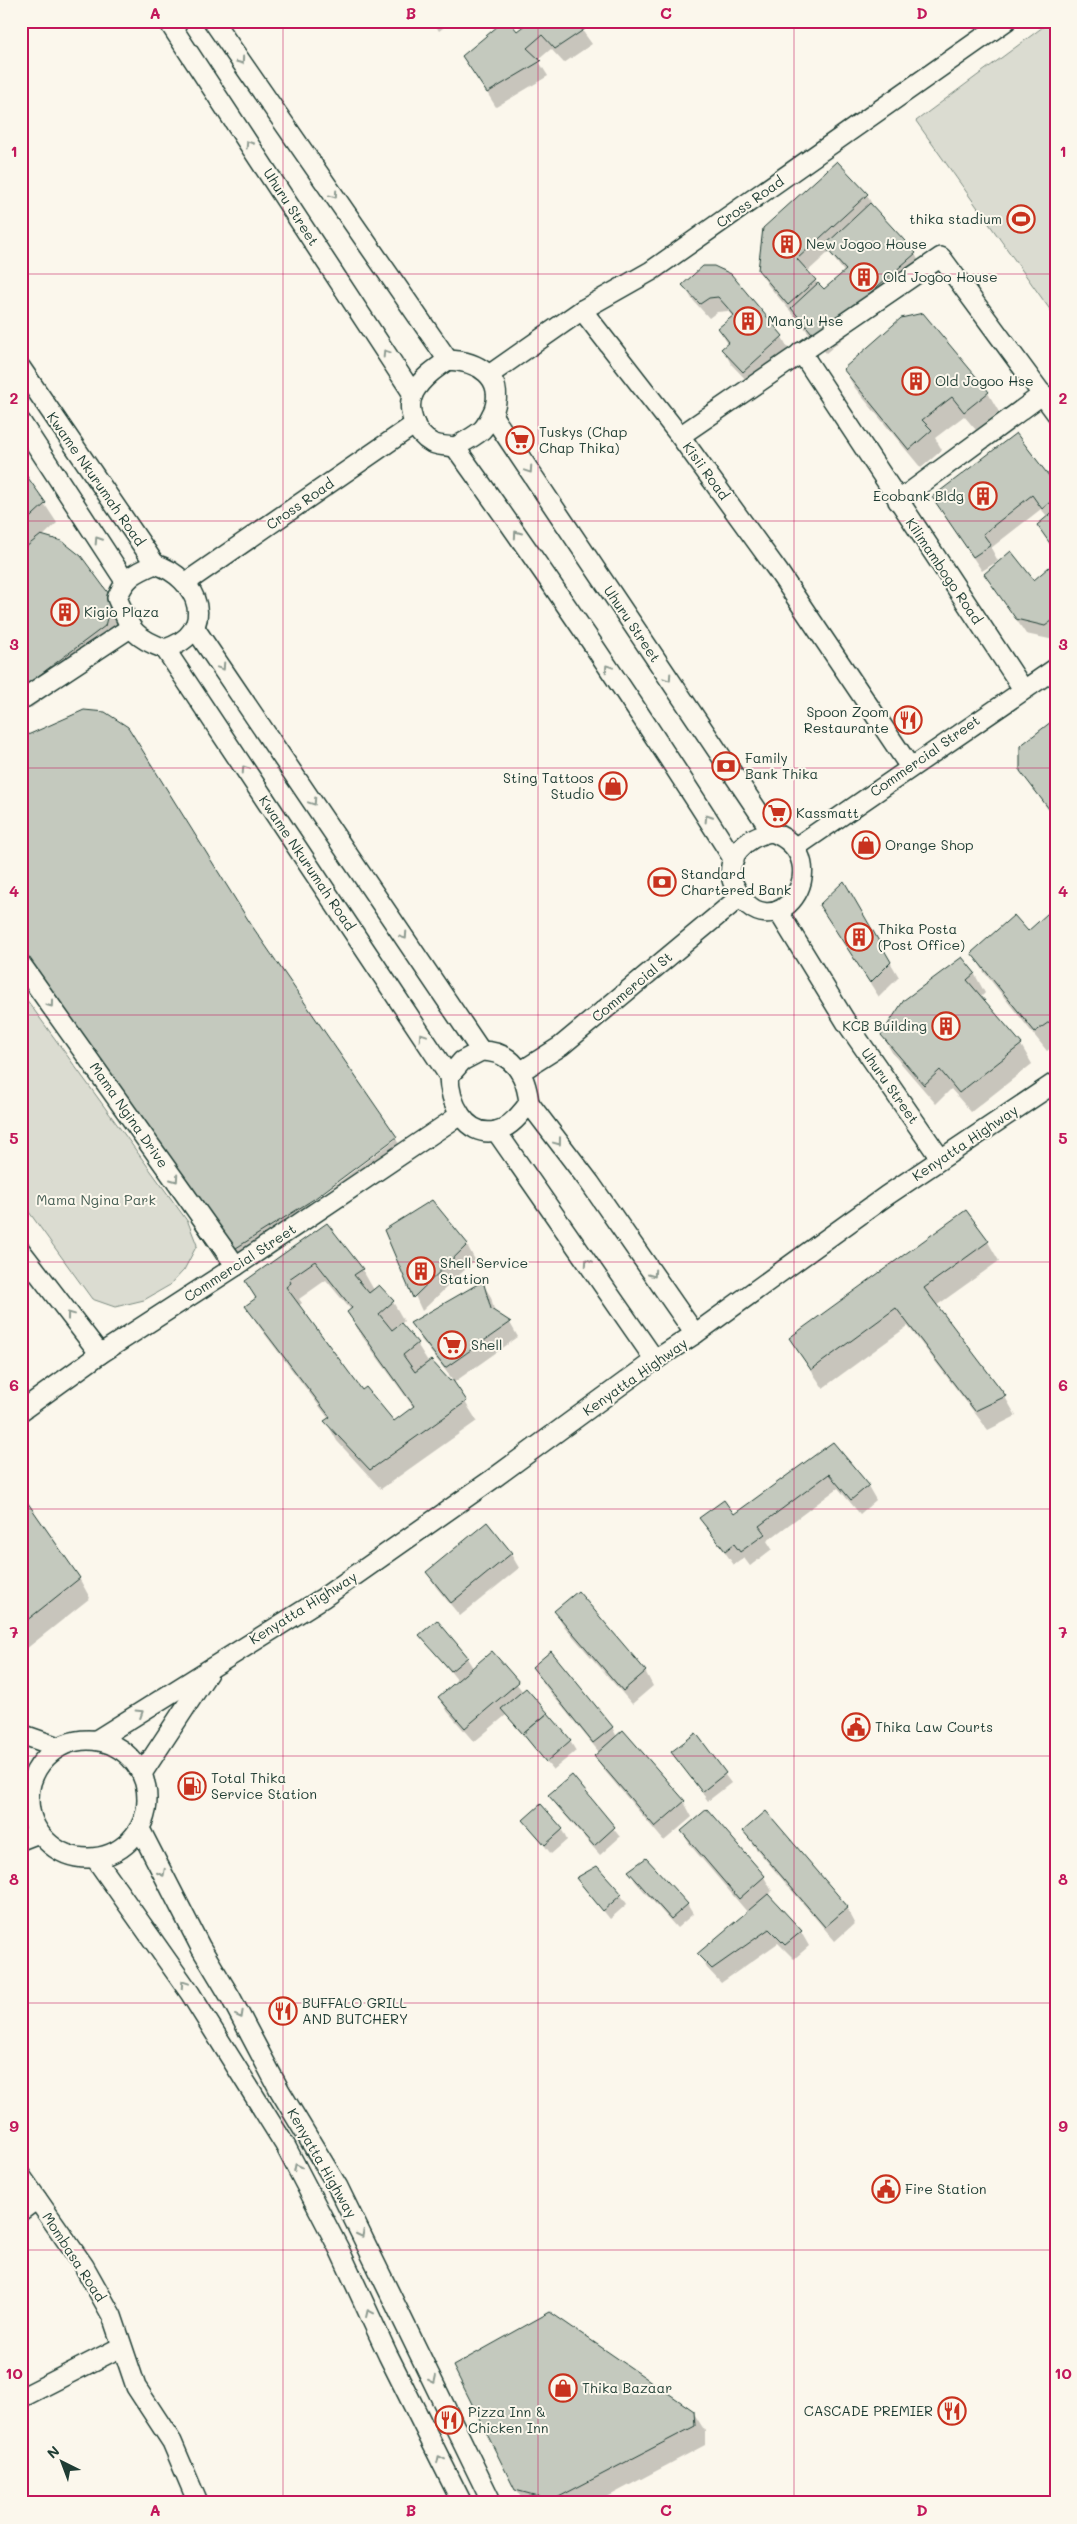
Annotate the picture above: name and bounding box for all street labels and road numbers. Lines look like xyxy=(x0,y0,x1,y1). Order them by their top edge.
street label: Uhuru Street xyxy=(259,164,324,249)
street label: Cross Road xyxy=(712,171,787,232)
street label: Kwame Nkurumah Road xyxy=(43,408,150,550)
street label: Kisii Road xyxy=(679,438,734,504)
street label: Cross Road xyxy=(262,473,337,534)
street label: Kilimambogo Road xyxy=(902,514,987,628)
street label: Uhuru Street xyxy=(600,582,665,666)
street label: Commercial Street xyxy=(866,710,983,801)
street label: Kwame Nkurumah Road xyxy=(255,791,360,934)
street label: Commercial St xyxy=(587,947,676,1026)
street label: Uhuru Street xyxy=(857,1044,924,1127)
street label: Mama Ngina Drive xyxy=(86,1058,173,1171)
street label: Kenyatta Highway xyxy=(908,1100,1021,1185)
street label: Commercial Street xyxy=(180,1219,299,1306)
street label: Kenyatta Highway xyxy=(579,1333,691,1420)
street label: Kenyatta Highway xyxy=(245,1567,360,1648)
street label: Kenyatta Highway xyxy=(283,2104,362,2221)
street label: Mombasa Road xyxy=(38,2208,111,2305)

